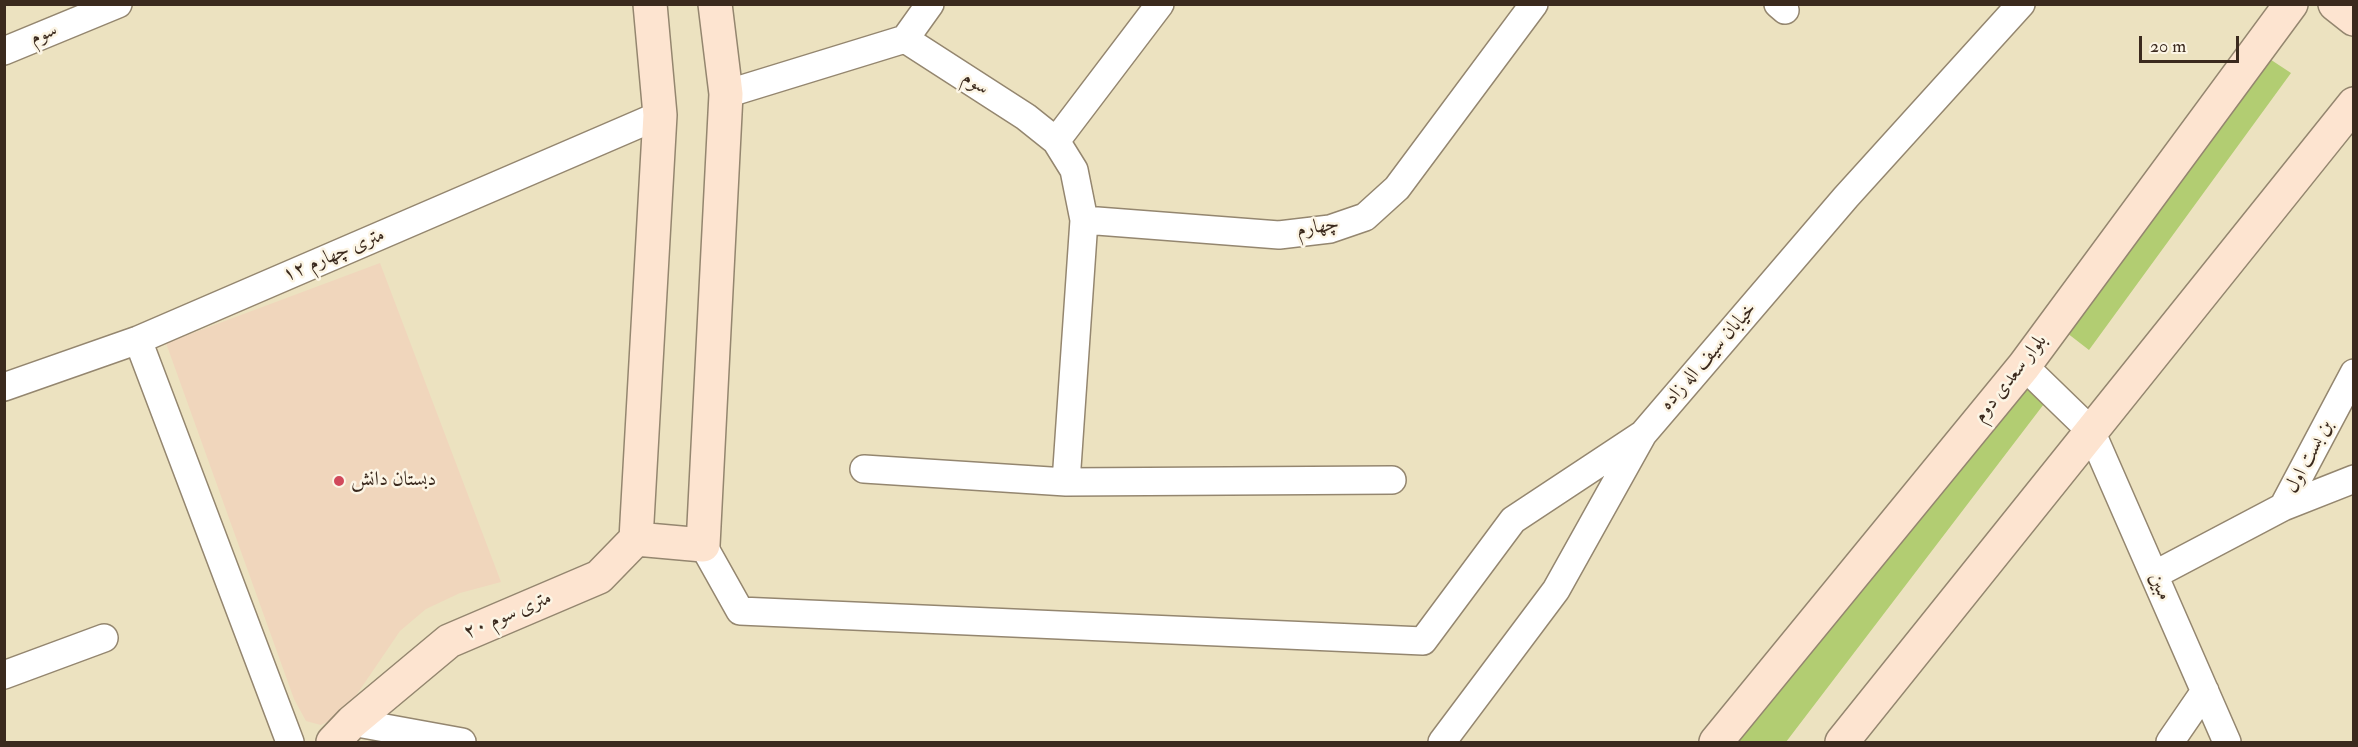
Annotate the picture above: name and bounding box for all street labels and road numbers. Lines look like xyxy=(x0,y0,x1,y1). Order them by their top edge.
street label: سوم xyxy=(27,19,61,51)
street label: سوم xyxy=(957,67,993,101)
street label: چهارم xyxy=(1295,212,1341,244)
street label: ۱۲ متری چهارم xyxy=(279,224,389,288)
street label: خیابان سیف اله زاده xyxy=(1656,298,1762,416)
street label: بلوار سعدی دوم xyxy=(1969,330,2053,428)
street label: بن بست اول xyxy=(2281,416,2339,498)
street label: مبین xyxy=(2142,569,2176,605)
street label: ۲۰ متری سوم xyxy=(460,587,556,645)

